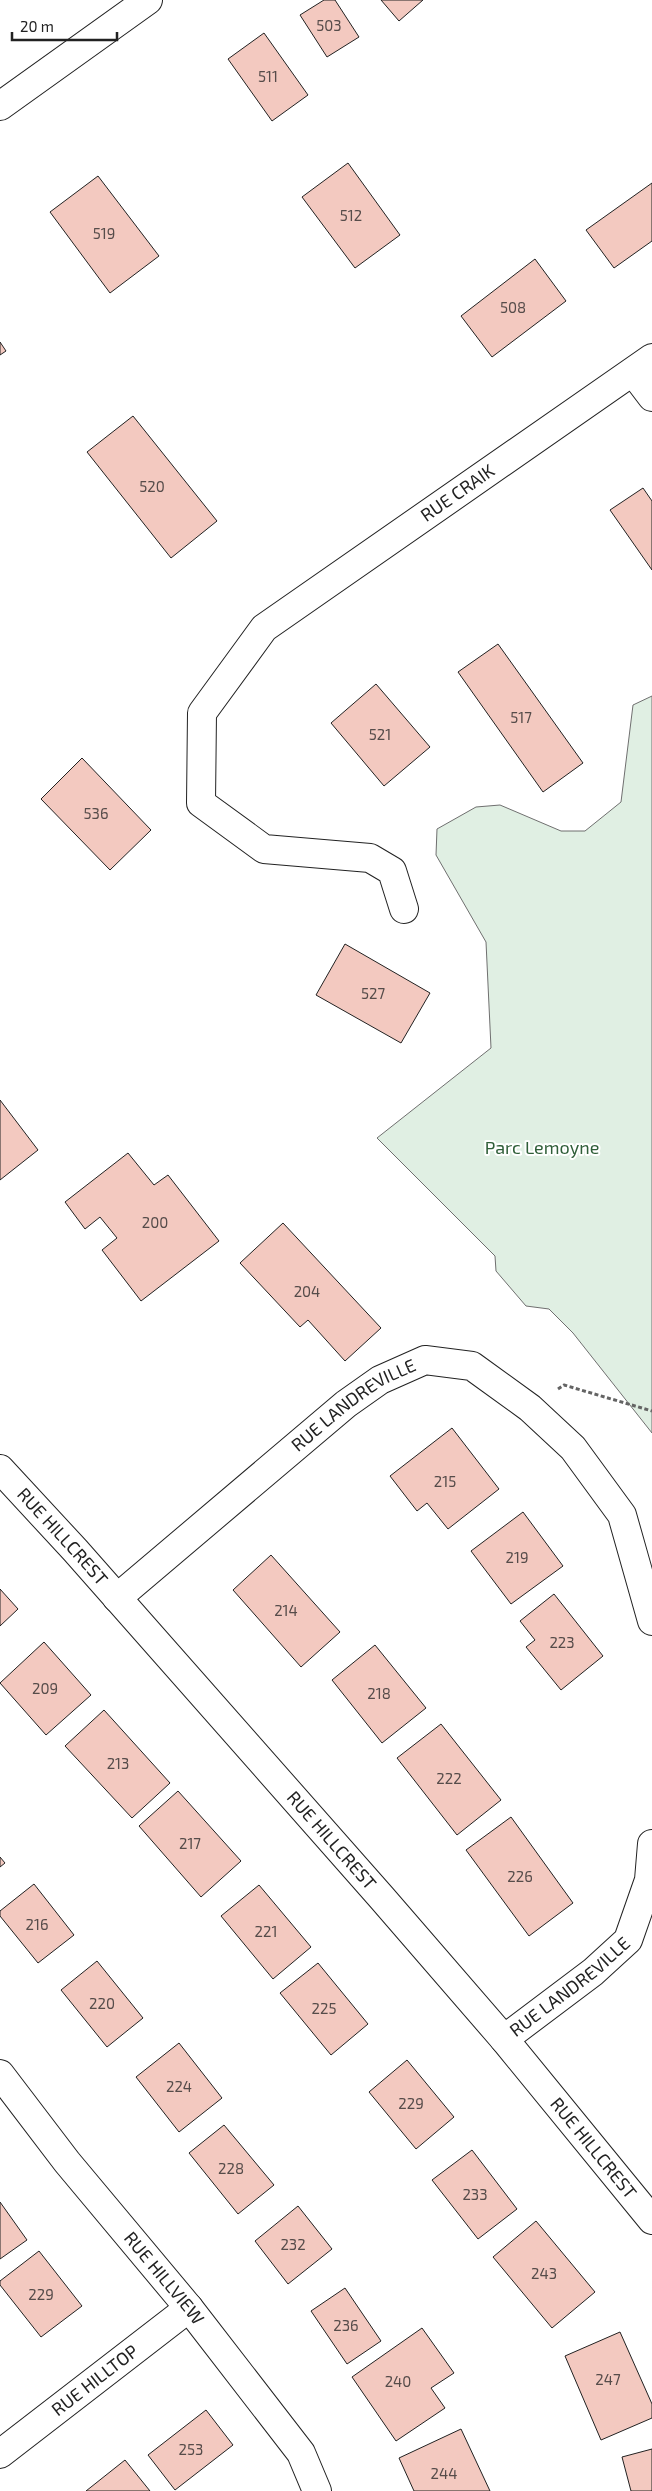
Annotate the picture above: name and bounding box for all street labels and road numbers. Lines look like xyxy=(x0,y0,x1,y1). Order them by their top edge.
street label: RUE CRAIK xyxy=(416,459,499,526)
street label: RUE LANDREVILLE xyxy=(286,1354,419,1456)
street label: RUE HILLCREST xyxy=(13,1483,113,1590)
street label: RUE HILLCREST xyxy=(283,1786,382,1894)
street label: RUE LANDREVILLE xyxy=(505,1932,634,2041)
street label: RUE HILLCREST xyxy=(546,2093,642,2203)
street label: RUE HILLVIEW xyxy=(120,2227,210,2328)
street label: RUE HILLTOP xyxy=(47,2339,142,2420)

